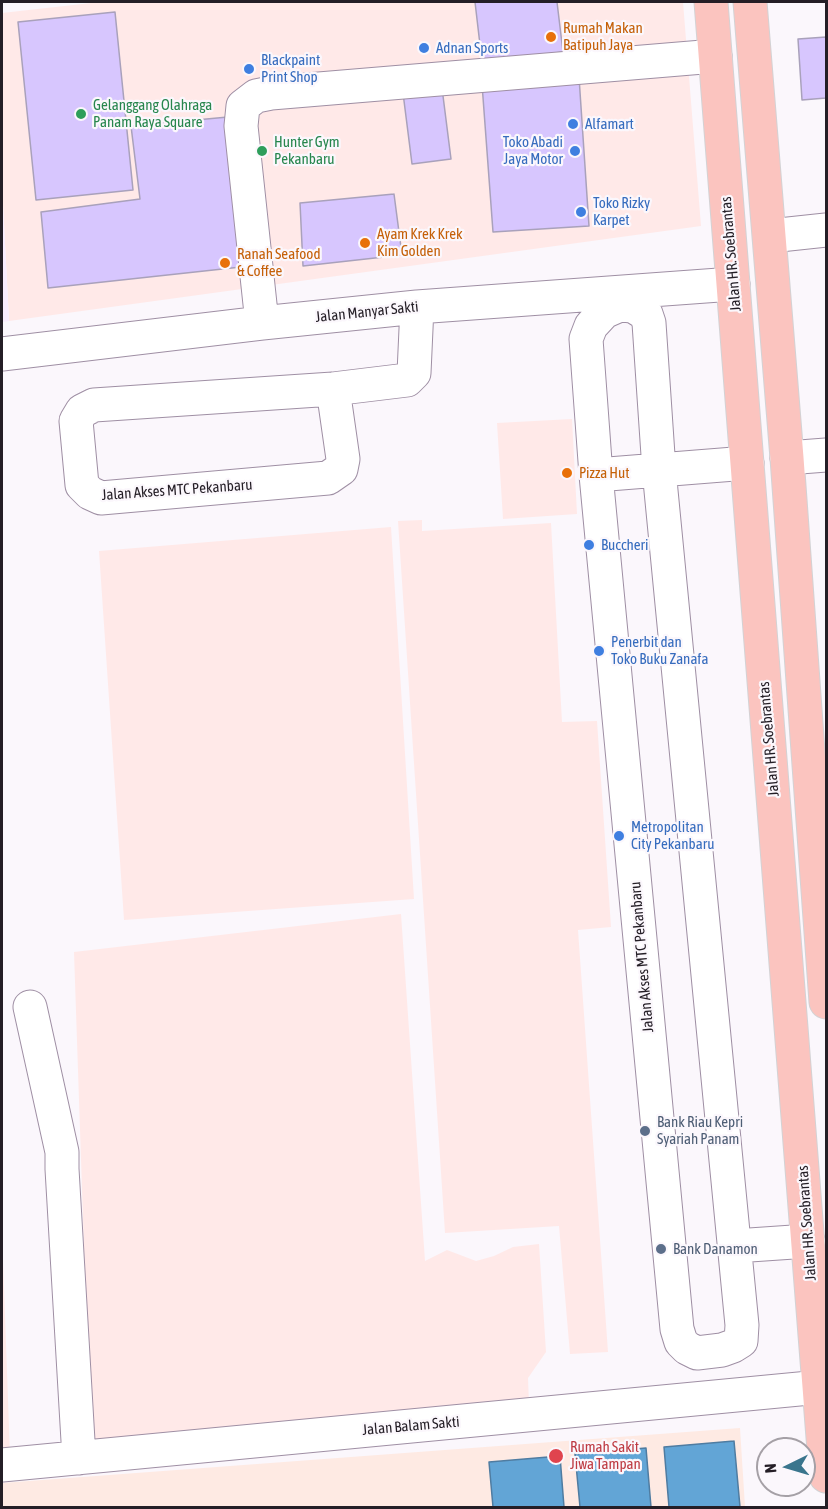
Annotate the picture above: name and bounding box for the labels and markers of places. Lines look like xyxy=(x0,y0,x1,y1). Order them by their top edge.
place label: Rumah Makan Batipuh Jaya xyxy=(563,19,643,54)
marker: Rumah Makan Batipuh Jaya xyxy=(544,30,558,44)
place label: Adnan Sports xyxy=(436,39,508,57)
marker: Adnan Sports xyxy=(417,41,431,55)
place label: Blackpaint Print Shop xyxy=(261,51,320,86)
marker: Blackpaint Print Shop xyxy=(242,62,256,76)
place label: Gelanggang Olahraga Panam Raya Square xyxy=(93,96,212,131)
marker: Gelanggang Olahraga Panam Raya Square xyxy=(74,107,88,121)
place label: Alfamart xyxy=(585,115,634,133)
marker: Alfamart xyxy=(566,117,580,131)
place label: Hunter Gym Pekanbaru xyxy=(274,133,340,168)
place label: Toko Abadi Jaya Motor xyxy=(503,133,563,168)
marker: Hunter Gym Pekanbaru xyxy=(255,144,269,158)
marker: Toko Abadi Jaya Motor xyxy=(568,144,582,158)
place label: Toko Rizky Karpet xyxy=(593,194,650,229)
marker: Toko Rizky Karpet xyxy=(574,205,588,219)
place label: Ayam Krek Krek Kim Golden xyxy=(377,225,463,260)
marker: Ayam Krek Krek Kim Golden xyxy=(358,236,372,250)
place label: Ranah Seafood & Coffee xyxy=(237,245,320,280)
marker: Ranah Seafood & Coffee xyxy=(218,256,232,270)
place label: Pizza Hut xyxy=(579,464,630,482)
marker: Pizza Hut xyxy=(560,466,574,480)
place label: Buccheri xyxy=(601,536,648,554)
marker: Buccheri xyxy=(582,538,596,552)
place label: Penerbit dan Toko Buku Zanafa xyxy=(611,633,708,668)
marker: Penerbit dan Toko Buku Zanafa xyxy=(592,644,606,658)
place label: Metropolitan City Pekanbaru xyxy=(631,818,714,853)
marker: Metropolitan City Pekanbaru xyxy=(612,829,626,843)
place label: Bank Riau Kepri Syariah Panam xyxy=(657,1113,743,1148)
marker: Bank Riau Kepri Syariah Panam xyxy=(638,1124,652,1138)
place label: Bank Danamon xyxy=(673,1240,758,1258)
marker: Bank Danamon xyxy=(654,1242,668,1256)
place label: Rumah Sakit Jiwa Tampan xyxy=(570,1438,641,1473)
marker: Rumah Sakit Jiwa Tampan xyxy=(547,1447,565,1465)

